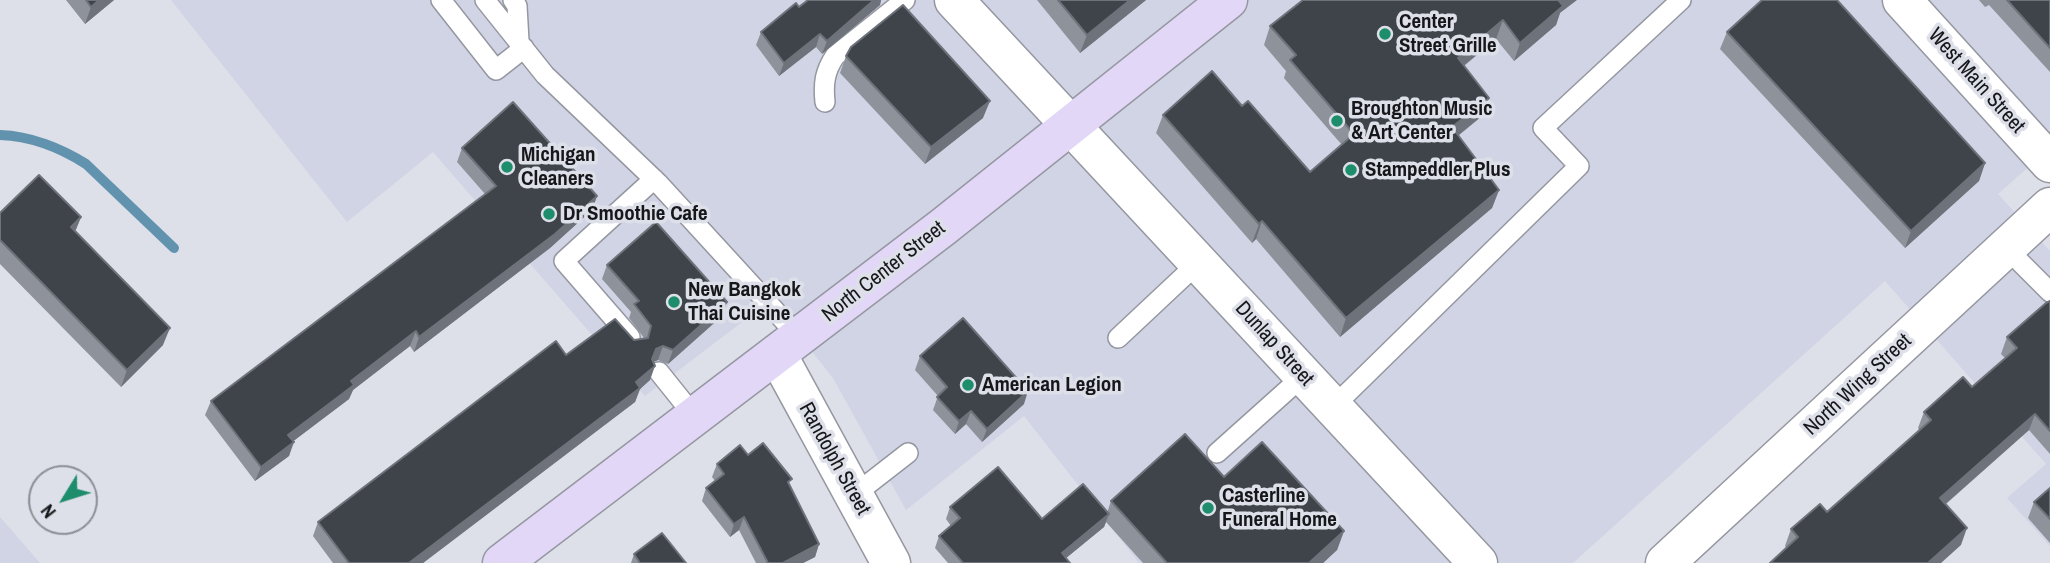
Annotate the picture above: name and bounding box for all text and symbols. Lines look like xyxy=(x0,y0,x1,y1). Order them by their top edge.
place label: Center Street Grille xyxy=(1399,9,1497,59)
street label: West Main Street xyxy=(1922,23,2030,139)
marker: Center Street Grille xyxy=(1377,26,1393,42)
place label: Broughton Music & Art Center xyxy=(1351,96,1493,146)
marker: Broughton Music & Art Center xyxy=(1329,113,1345,129)
place label: Michigan Cleaners xyxy=(521,142,596,192)
place label: Stampeddler Plus xyxy=(1365,157,1510,183)
marker: Michigan Cleaners xyxy=(499,159,515,175)
marker: Stampeddler Plus xyxy=(1343,162,1359,178)
place label: Dr Smoothie Cafe xyxy=(563,201,707,227)
marker: Dr Smoothie Cafe xyxy=(541,206,557,222)
street label: North Center Street xyxy=(817,216,951,328)
place label: New Bangkok Thai Cuisine xyxy=(688,277,801,327)
marker: New Bangkok Thai Cuisine xyxy=(666,294,682,310)
street label: Dunlap Street xyxy=(1229,296,1319,392)
street label: North Wing Street xyxy=(1799,329,1917,441)
place label: American Legion xyxy=(982,372,1122,398)
marker: American Legion xyxy=(960,377,976,393)
street label: Randolph Street xyxy=(793,398,875,520)
north arrow xyxy=(28,465,98,535)
place label: Casterline Funeral Home xyxy=(1222,483,1337,533)
text: N xyxy=(34,499,62,524)
marker: Casterline Funeral Home xyxy=(1200,500,1216,516)

